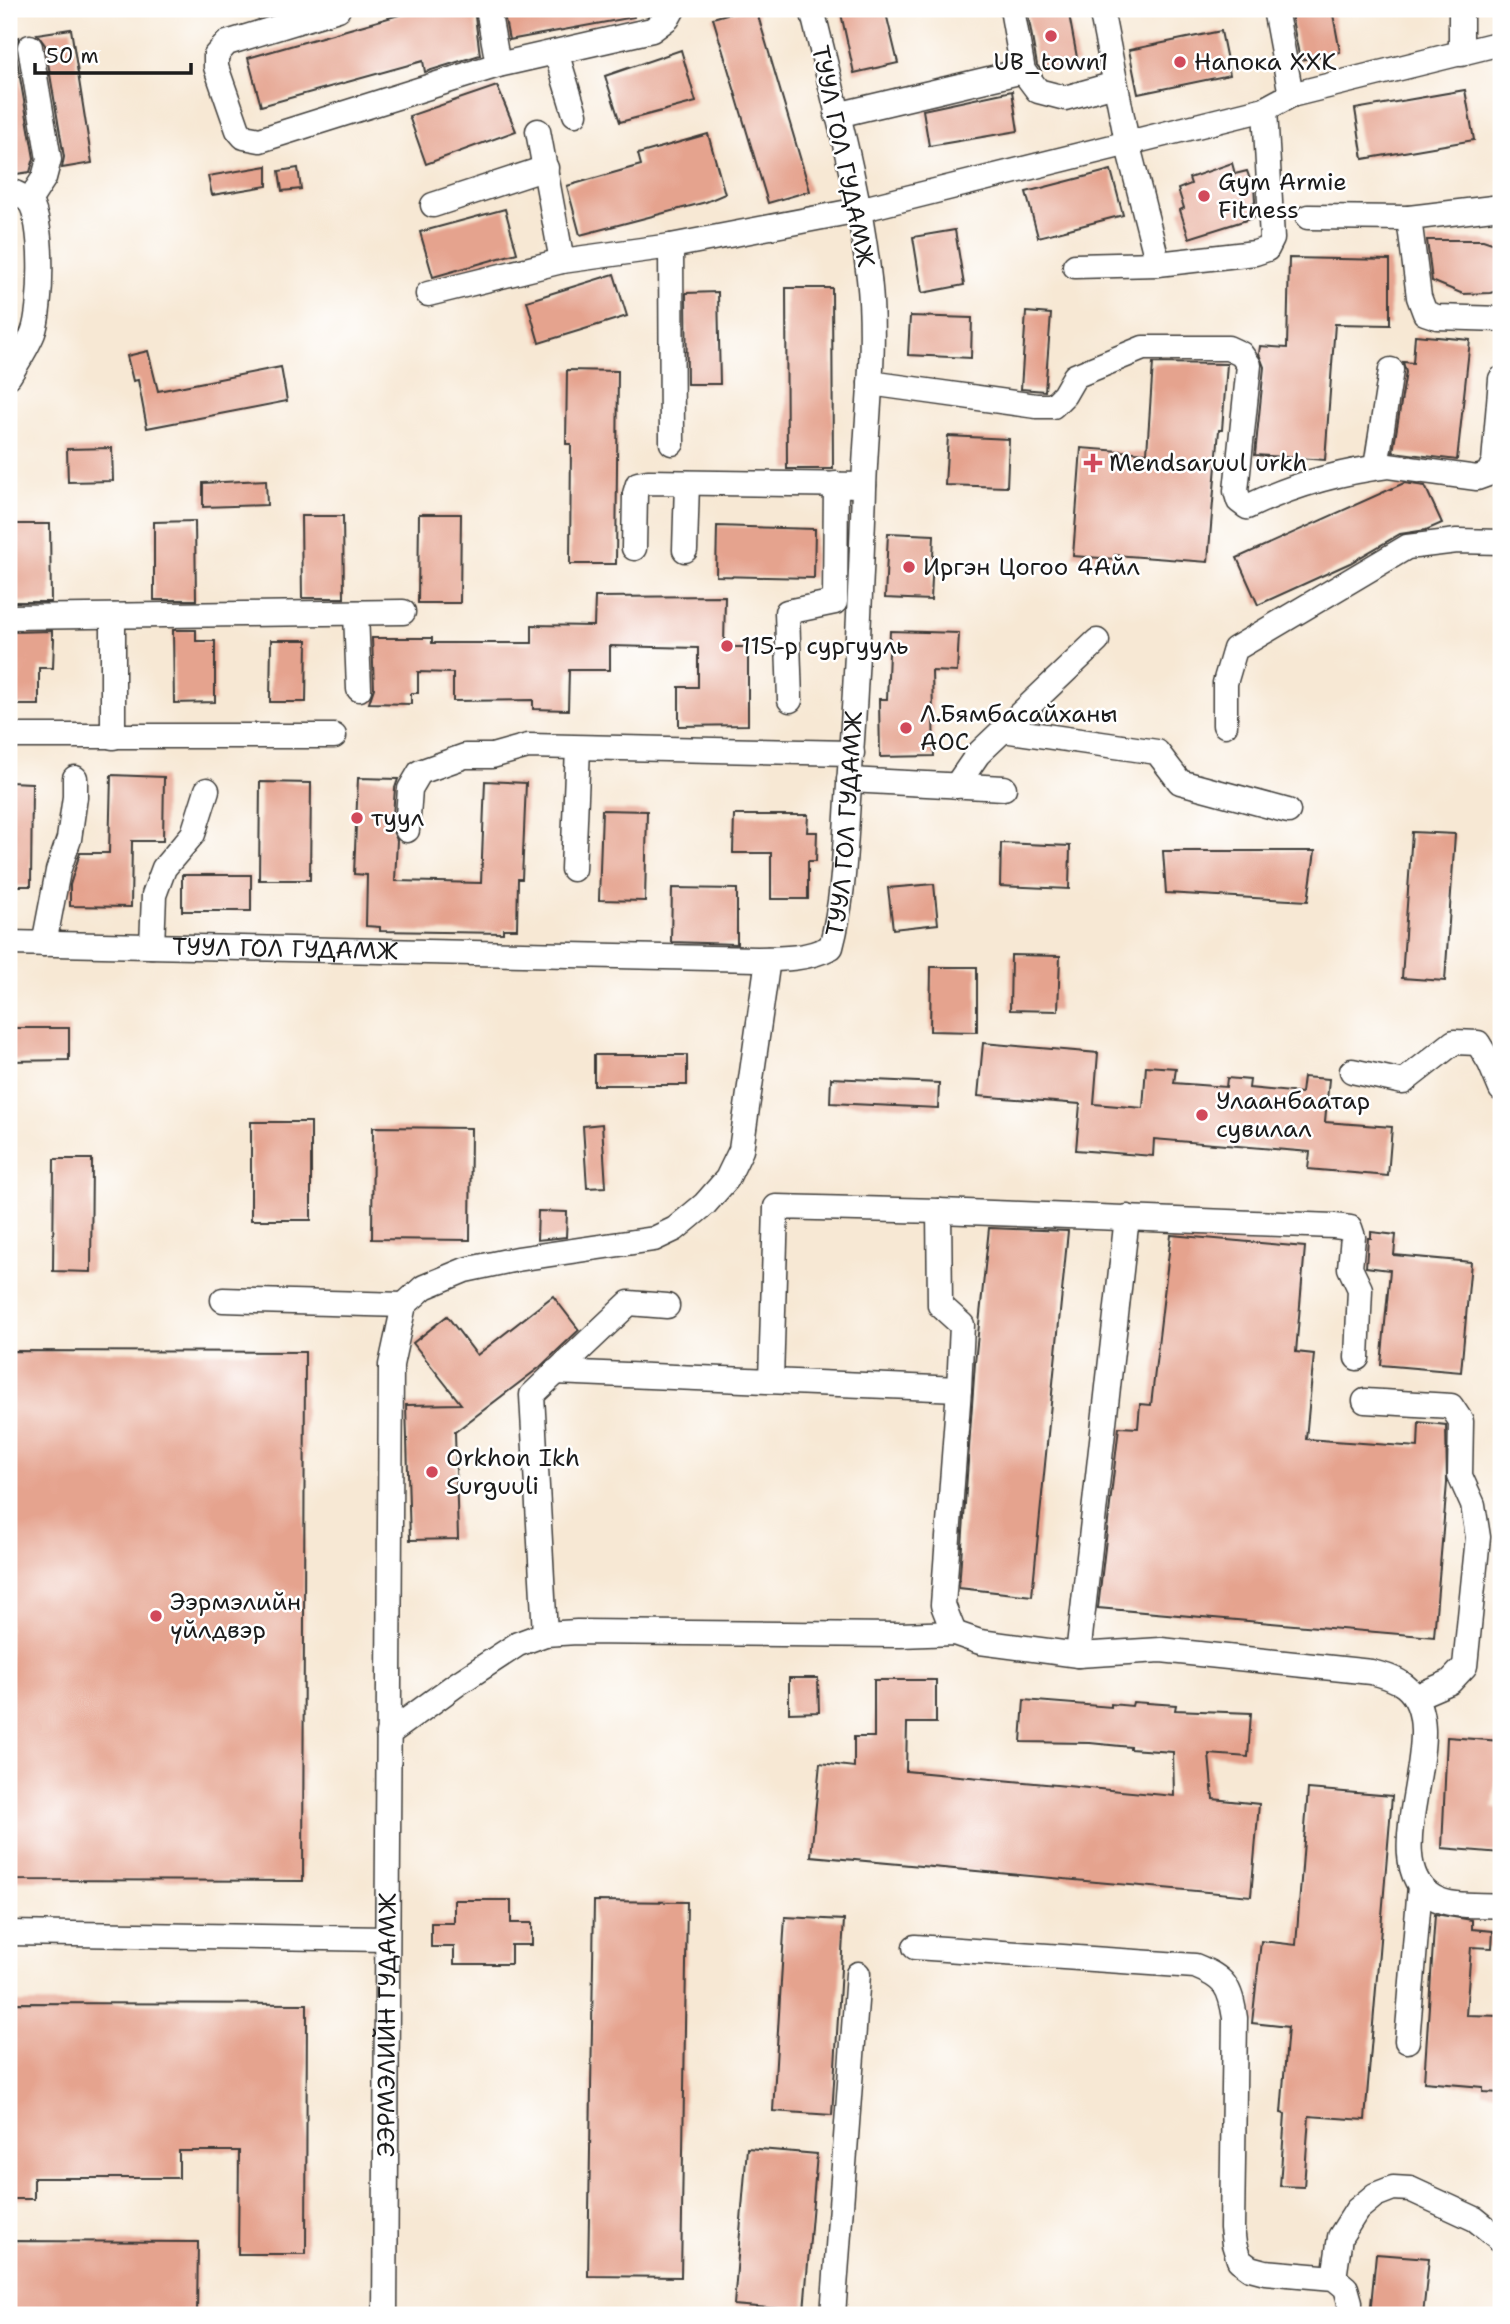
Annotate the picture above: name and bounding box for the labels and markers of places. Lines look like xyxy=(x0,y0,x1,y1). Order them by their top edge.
marker: UB_town1 xyxy=(1043,28,1059,44)
place label: UB_town1 xyxy=(994,46,1108,78)
place label: Напока ХХК xyxy=(1194,46,1337,78)
marker: Напока ХХК xyxy=(1172,54,1188,70)
place label: Gym Armie Fitness xyxy=(1218,166,1347,226)
marker: Gym Armie Fitness xyxy=(1196,188,1212,204)
place label: Mendsaruul urkh xyxy=(1109,447,1308,479)
marker: Mendsaruul urkh xyxy=(1083,453,1103,473)
place label: Иргэн Цогоо 4Айл xyxy=(923,551,1140,583)
marker: Иргэн Цогоо 4Айл xyxy=(901,559,917,575)
place label: 115-р сургууль xyxy=(741,630,908,662)
marker: 115-р сургууль xyxy=(719,638,735,654)
place label: Л.Бямбасайханы АОС xyxy=(920,698,1118,758)
marker: Л.Бямбасайханы АОС xyxy=(898,720,914,736)
place label: туул xyxy=(371,802,424,834)
marker: туул xyxy=(349,810,365,826)
place label: Улаанбаатар сувилал xyxy=(1216,1085,1370,1145)
marker: Улаанбаатар сувилал xyxy=(1194,1107,1210,1123)
place label: Orkhon Ikh Surguuli xyxy=(446,1442,580,1502)
marker: Orkhon Ikh Surguuli xyxy=(424,1464,440,1480)
place label: Ээрмэлийн үйлдвэр xyxy=(170,1586,301,1646)
marker: Ээрмэлийн үйлдвэр xyxy=(148,1608,164,1624)

